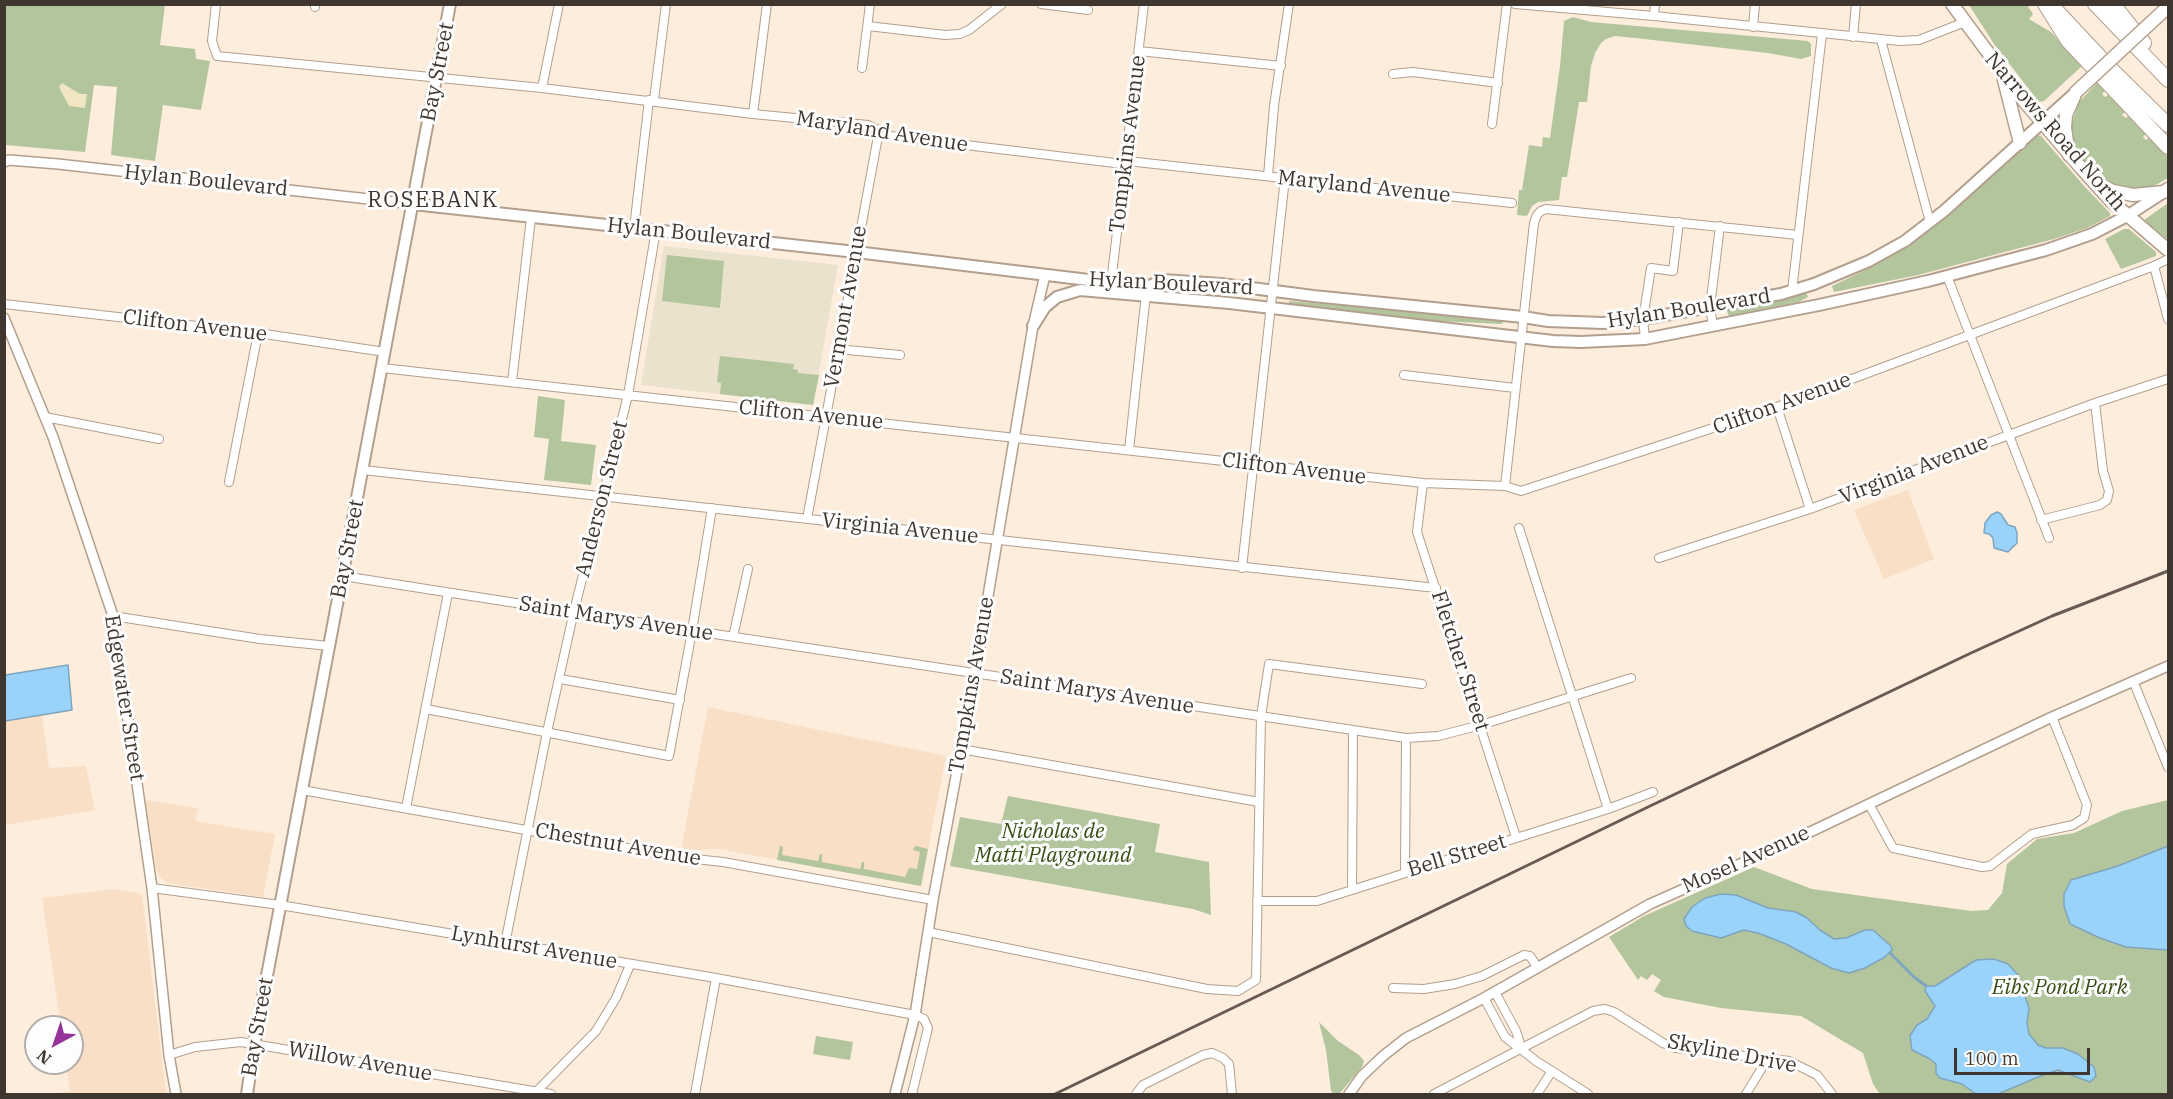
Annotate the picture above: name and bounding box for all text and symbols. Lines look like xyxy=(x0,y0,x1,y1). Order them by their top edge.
street label: Bay Street xyxy=(416,20,460,124)
street label: Narrows Road North xyxy=(1979,47,2131,217)
street label: Tompkins Avenue xyxy=(1105,54,1151,234)
street label: Maryland Avenue xyxy=(794,106,970,158)
street label: Hylan Boulevard xyxy=(123,160,289,202)
street label: Maryland Avenue xyxy=(1276,165,1452,209)
district label: ROSEBANK xyxy=(367,188,499,214)
street label: Hylan Boulevard xyxy=(606,213,772,255)
street label: Vermont Avenue xyxy=(819,224,873,390)
street label: Hylan Boulevard xyxy=(1088,267,1254,301)
street label: Hylan Boulevard xyxy=(1606,284,1772,334)
street label: Clifton Avenue xyxy=(121,305,269,347)
street label: Clifton Avenue xyxy=(1710,367,1854,441)
street label: Clifton Avenue xyxy=(738,395,884,435)
street label: Anderson Street xyxy=(570,418,634,580)
street label: Virginia Avenue xyxy=(1836,430,1992,510)
street label: Clifton Avenue xyxy=(1220,448,1368,490)
street label: Bay Street xyxy=(326,497,370,601)
street label: Virginia Avenue xyxy=(820,508,980,550)
street label: Fletcher Street xyxy=(1425,587,1495,735)
street label: Saint Marys Avenue xyxy=(517,591,715,647)
street label: Tompkins Avenue xyxy=(944,595,1000,775)
street label: Edgewater Street xyxy=(98,613,150,783)
street label: Saint Marys Avenue xyxy=(998,664,1196,720)
street label: Chestnut Avenue xyxy=(533,818,703,872)
park label: Nicholas de Matti Playground xyxy=(975,819,1131,869)
street label: Mosel Avenue xyxy=(1678,821,1814,899)
street label: Bell Street xyxy=(1405,829,1509,883)
street label: Lynhurst Avenue xyxy=(449,921,619,975)
street label: Bay Street xyxy=(237,975,279,1079)
park label: Eibs Pond Park xyxy=(1992,975,2128,1001)
north arrow xyxy=(24,1015,84,1075)
street label: Skyline Drive xyxy=(1665,1029,1799,1079)
scale bar xyxy=(1957,1036,2094,1074)
street label: Willow Avenue xyxy=(286,1037,434,1087)
text: N xyxy=(32,1046,55,1069)
text: 100 m xyxy=(1965,1047,2019,1070)

